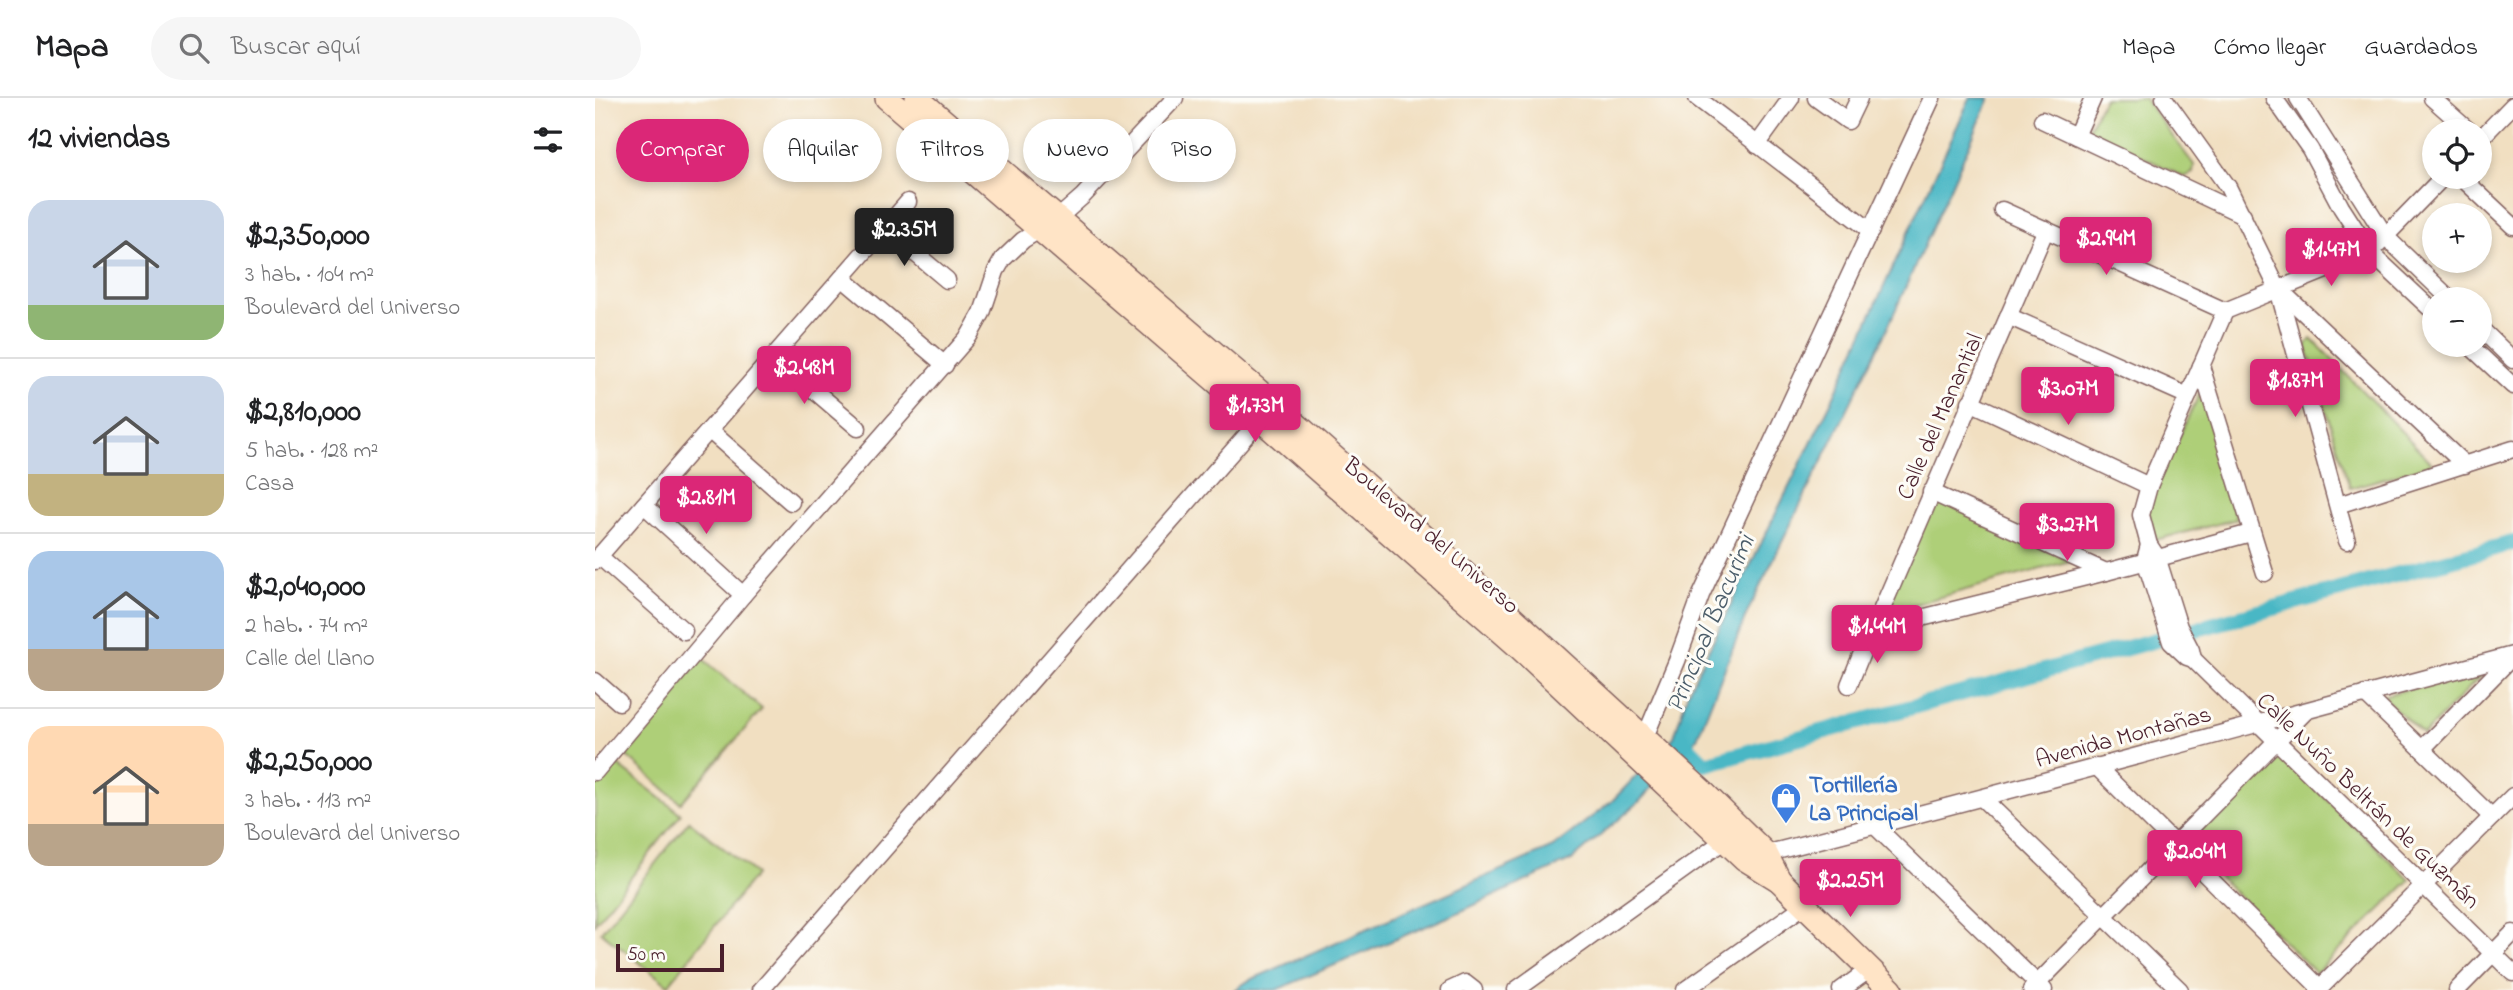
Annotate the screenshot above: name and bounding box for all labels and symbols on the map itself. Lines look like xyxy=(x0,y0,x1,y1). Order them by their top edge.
pin: $2.35M xyxy=(847,208,961,268)
pin: $2.94M xyxy=(2049,218,2163,277)
pin: $1.47M xyxy=(2274,228,2388,288)
street label: Calle del Manantial xyxy=(1889,328,1994,506)
pin: $2.48M xyxy=(747,346,861,406)
pin: $1.87M xyxy=(2238,360,2352,419)
pin: $3.07M xyxy=(2011,368,2125,427)
pin: $1.73M xyxy=(1198,384,1312,444)
street label: Boulevard del Universo xyxy=(1333,449,1527,624)
pin: $2.81M xyxy=(649,476,763,536)
pin: $3.27M xyxy=(2010,504,2124,563)
water label: Principal Bacurimi xyxy=(1657,527,1767,719)
pin: $1.44M xyxy=(1820,606,1934,665)
street label: Calle Nuño Beltrán de Guzmán xyxy=(2248,685,2487,918)
street label: Avenida Montañas xyxy=(2032,698,2216,779)
place label: Tortillería La Principal xyxy=(1809,769,1918,832)
shop icon: Tortillería La Principal xyxy=(1769,781,1803,825)
pin: $2.04M xyxy=(2138,830,2252,890)
pin: $2.25M xyxy=(1793,860,1907,919)
scale bar xyxy=(616,941,725,973)

